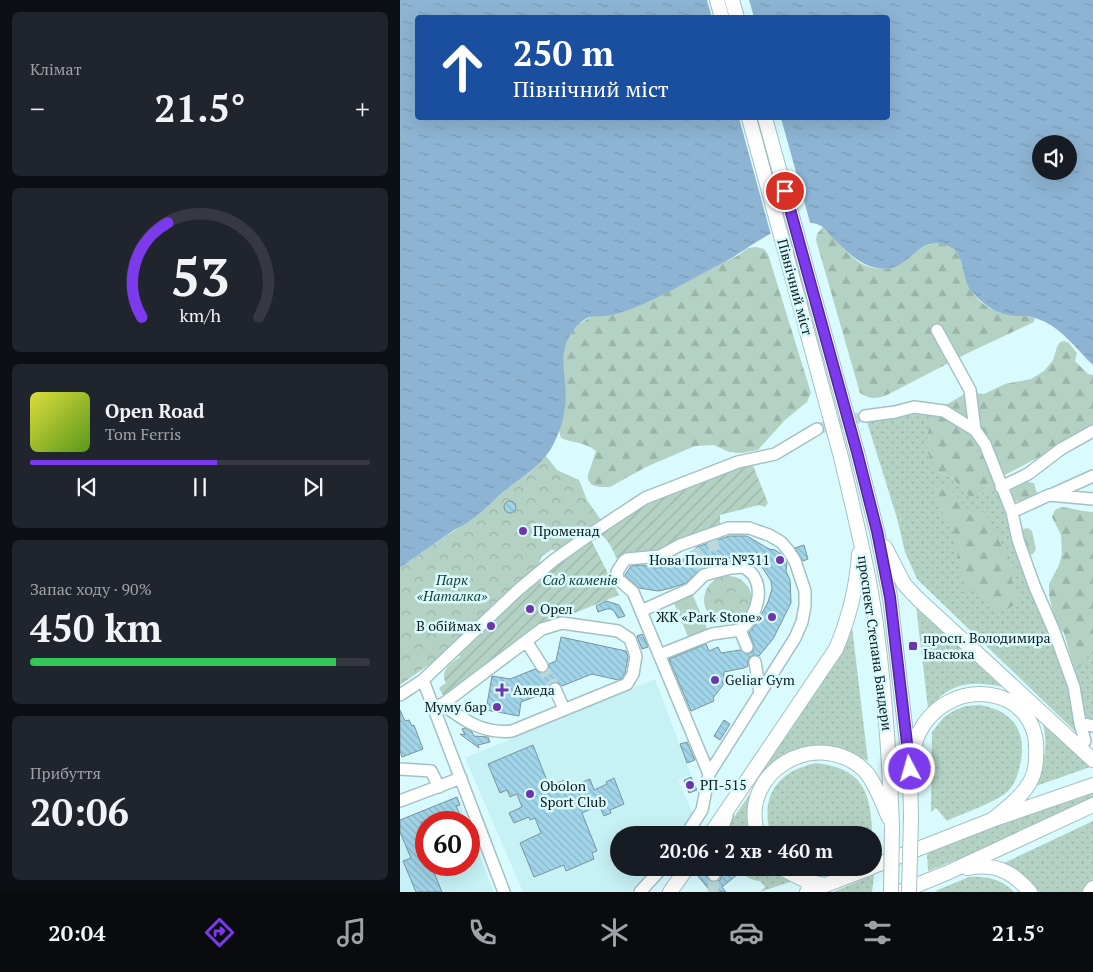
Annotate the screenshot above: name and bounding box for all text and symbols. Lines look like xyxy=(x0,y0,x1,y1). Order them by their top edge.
text: 250 m xyxy=(513,30,614,76)
icon: ahead xyxy=(430,35,495,100)
text: Клімат xyxy=(30,58,82,80)
text: Північний міст xyxy=(513,74,669,103)
text: 21.5° xyxy=(154,83,246,133)
text: − xyxy=(30,90,45,127)
text: + xyxy=(355,90,370,127)
map controls xyxy=(1032,135,1077,180)
button: sound xyxy=(1032,135,1077,180)
pin xyxy=(764,170,806,212)
icon: arrive xyxy=(771,177,799,205)
street label: Північний міст xyxy=(773,237,817,337)
text: 53 xyxy=(171,242,229,311)
text: km/h xyxy=(179,303,221,327)
text: Open Road xyxy=(105,398,205,423)
text: Tom Ferris xyxy=(105,423,181,445)
icon: previous xyxy=(73,473,101,501)
icon: pause xyxy=(186,473,214,501)
icon: next xyxy=(299,473,327,501)
place label: Променад xyxy=(533,521,600,540)
marker: Променад xyxy=(517,525,529,537)
place label: Нова Пошта №311 xyxy=(649,550,770,569)
marker: Нова Пошта №311 xyxy=(774,554,786,566)
street label: проспект Степана Бандери xyxy=(854,554,897,732)
park label: Парк «Наталка» xyxy=(417,570,488,605)
park label: Сад каменів xyxy=(542,570,618,589)
text: Запас ходу · 90% xyxy=(30,578,152,600)
place label: Орел xyxy=(540,599,573,618)
text: 450 km xyxy=(30,603,162,653)
marker: Орел xyxy=(524,603,536,615)
place label: ЖК «Park Stone» xyxy=(656,607,762,626)
marker: ЖК «Park Stone» xyxy=(766,611,778,623)
place label: В обіймах xyxy=(416,616,482,635)
marker: В обіймах xyxy=(485,620,497,632)
place label: просп. Володимира Івасюка xyxy=(923,628,1051,663)
marker: просп. Володимира Івасюка xyxy=(907,640,919,652)
place label: Geliar Gym xyxy=(725,670,795,689)
marker: Geliar Gym xyxy=(709,674,721,686)
place label: Амеда xyxy=(513,680,555,699)
marker: Амеда xyxy=(495,683,509,697)
place label: Муму бар xyxy=(424,697,487,716)
marker: Муму бар xyxy=(491,701,503,713)
position arrow xyxy=(883,742,935,794)
text: Прибуття xyxy=(30,762,101,784)
place label: РП-515 xyxy=(700,775,747,794)
place label: Obolon Sport Club xyxy=(540,776,606,811)
marker: РП-515 xyxy=(684,779,696,791)
text: 20:06 xyxy=(30,787,129,837)
marker: Obolon Sport Club xyxy=(524,788,536,800)
speed limit sign: 60 xyxy=(415,811,480,876)
text: 20:06 · 2 хв · 460 m xyxy=(659,838,833,863)
icon: directions xyxy=(202,915,237,950)
icon: music xyxy=(334,915,369,950)
icon: phone xyxy=(465,915,500,950)
icon: climate xyxy=(597,915,632,950)
icon: car xyxy=(729,915,764,950)
icon: filters xyxy=(860,915,895,950)
text: 20:04 xyxy=(48,918,106,947)
text: 21.5° xyxy=(992,918,1045,947)

